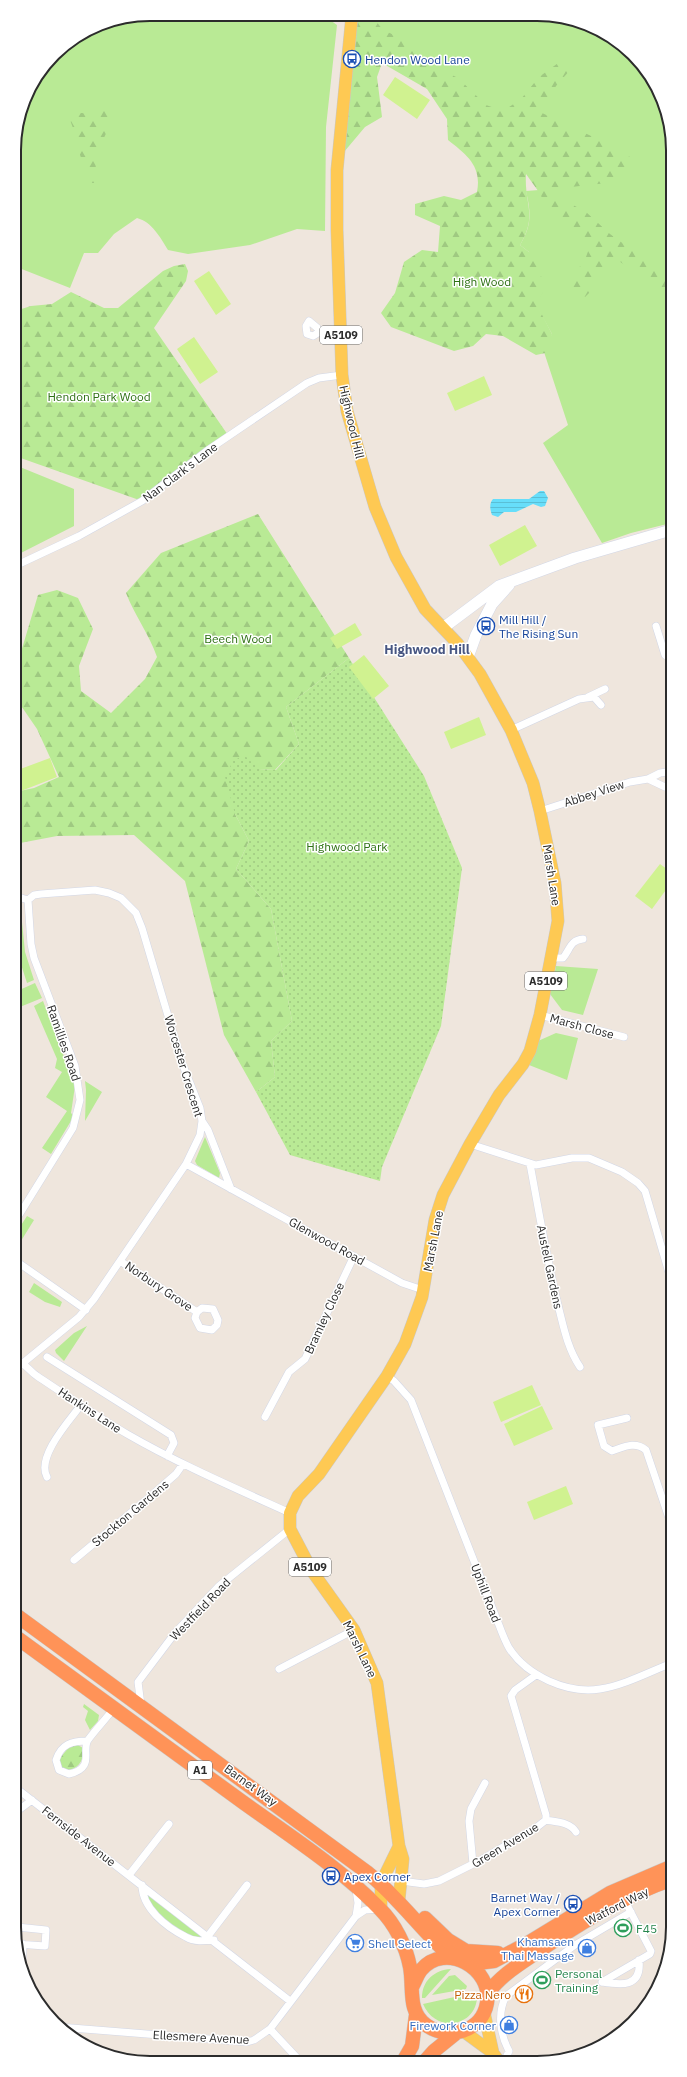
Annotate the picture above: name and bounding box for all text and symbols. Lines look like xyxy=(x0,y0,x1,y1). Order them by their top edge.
bus stop icon: Hendon Wood Lane xyxy=(342,49,362,69)
place label: Hendon Wood Lane xyxy=(365,52,470,67)
park label: High Wood xyxy=(453,274,511,289)
road number: A5109 xyxy=(320,326,362,344)
street label: Highwood Hill xyxy=(336,384,368,460)
park label: Hendon Park Wood xyxy=(47,389,151,404)
street label: Nan Clark's Lane xyxy=(140,439,221,505)
place label: Mill Hill / The Rising Sun xyxy=(499,612,578,641)
bus stop icon: Mill Hill / The Rising Sun xyxy=(476,616,496,636)
park label: Beech Wood xyxy=(204,631,272,646)
district label: Highwood Hill xyxy=(384,641,470,658)
street label: Abbey View xyxy=(562,776,626,810)
park label: Highwood Park xyxy=(306,839,388,854)
street label: Marsh Lane xyxy=(540,843,564,907)
road number: A5109 xyxy=(525,972,567,990)
street label: Ramillies Road xyxy=(44,1003,84,1083)
street label: Marsh Close xyxy=(548,1010,616,1042)
street label: Worcester Crescent xyxy=(161,1013,207,1119)
street label: Marsh Lane xyxy=(420,1209,446,1273)
street label: Glenwood Road xyxy=(286,1214,368,1268)
street label: Austell Gardens xyxy=(534,1224,566,1311)
street label: Norbury Grove xyxy=(122,1258,196,1314)
street label: Bramley Close xyxy=(301,1279,347,1356)
street label: Hankins Lane xyxy=(56,1384,125,1436)
street label: Stockton Gardens xyxy=(88,1476,172,1550)
road number: A5109 xyxy=(289,1558,331,1576)
street label: Uphill Road xyxy=(468,1561,504,1625)
street label: Westfield Road xyxy=(166,1575,234,1643)
street label: Marsh Lane xyxy=(340,1618,380,1680)
road number: A1 xyxy=(188,1761,212,1779)
street label: Barnet Way xyxy=(222,1761,280,1809)
street label: Fernside Avenue xyxy=(39,1803,119,1870)
street label: Green Avenue xyxy=(469,1819,542,1871)
bus stop icon: Apex Corner xyxy=(321,1866,341,1886)
place label: Apex Corner xyxy=(344,1869,411,1884)
street label: Watford Way xyxy=(583,1884,651,1928)
place label: Barnet Way / Apex Corner xyxy=(491,1890,561,1919)
bus stop icon: Barnet Way / Apex Corner xyxy=(563,1894,583,1914)
sports icon: F45 xyxy=(613,1918,633,1938)
place label: F45 xyxy=(636,1921,657,1936)
supermarket icon: Shell Select xyxy=(345,1933,365,1953)
place label: Khamsaen Thai Massage xyxy=(501,1934,574,1963)
place label: Shell Select xyxy=(368,1936,431,1951)
shop icon: Khamsaen Thai Massage xyxy=(577,1938,597,1958)
place label: Personal Training xyxy=(555,1966,602,1995)
sports icon: Personal Training xyxy=(532,1970,552,1990)
restaurant icon: Pizza Nero xyxy=(514,1984,534,2004)
place label: Pizza Nero xyxy=(454,1987,511,2002)
shop icon: Firework Corner xyxy=(499,2015,519,2035)
place label: Firework Corner xyxy=(410,2018,497,2033)
street label: Ellesmere Avenue xyxy=(152,2027,250,2047)

